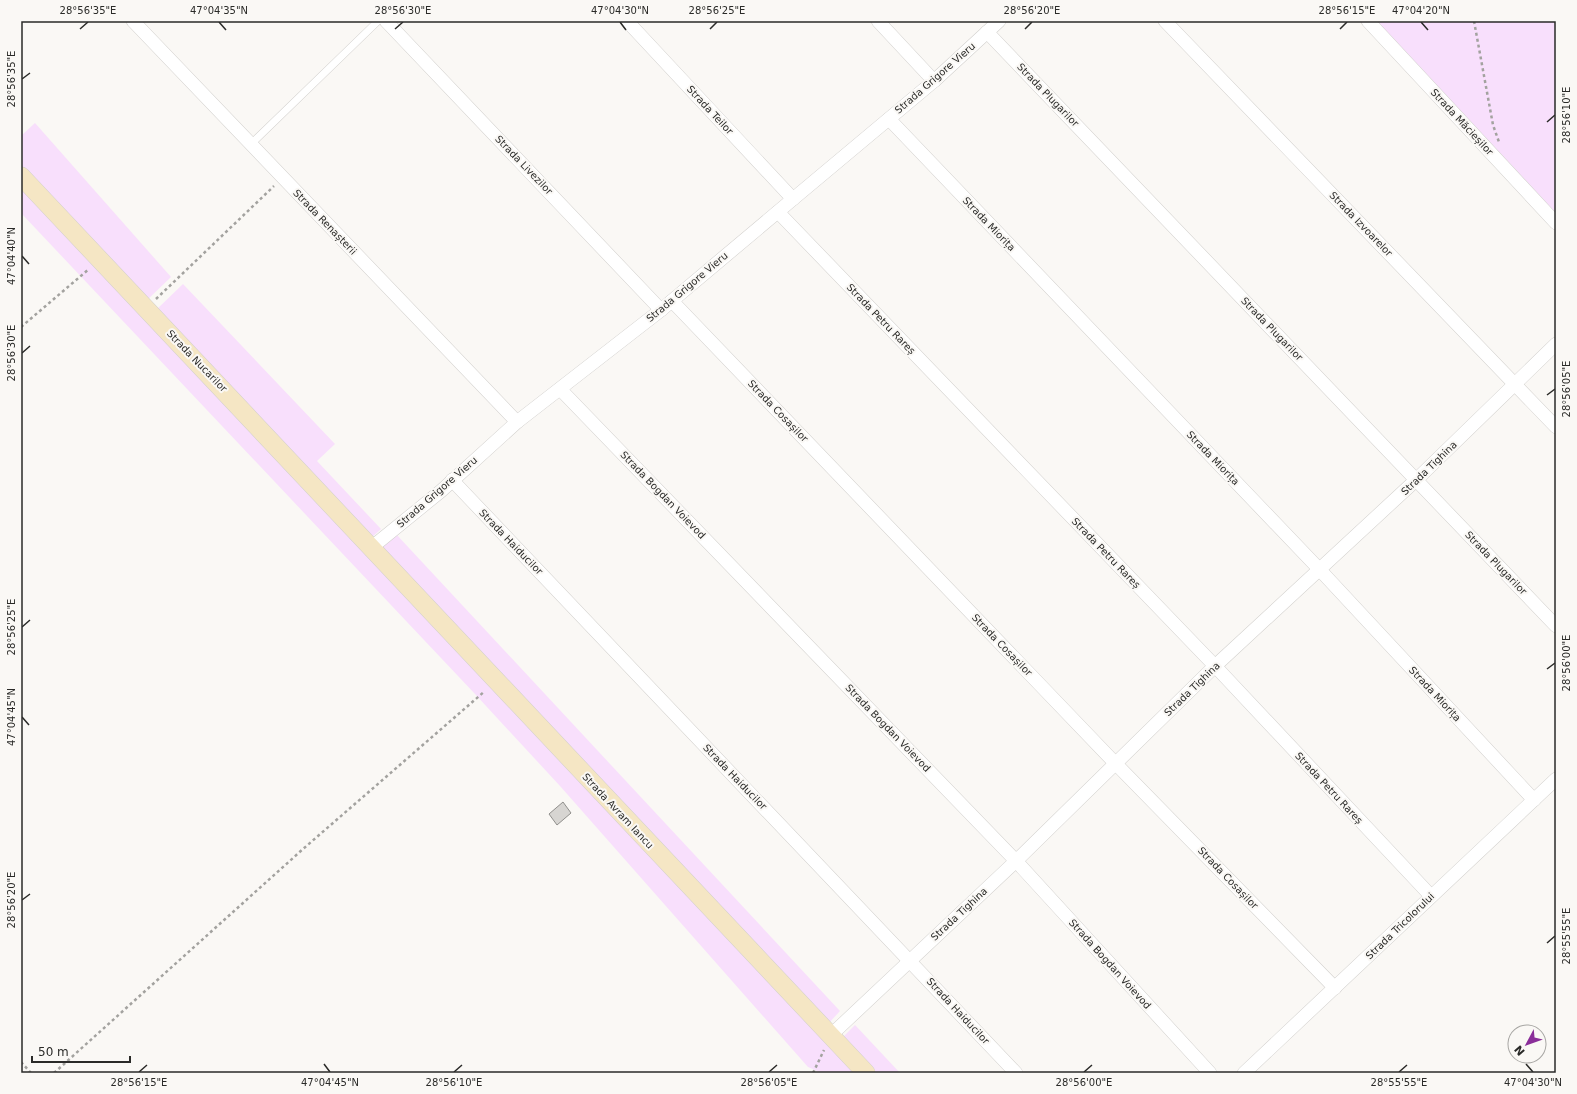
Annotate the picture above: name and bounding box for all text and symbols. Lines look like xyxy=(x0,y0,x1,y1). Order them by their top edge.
text: 28°56'35"E xyxy=(60,5,116,16)
text: 47°04'35"N xyxy=(190,5,248,16)
text: 28°56'30"E xyxy=(375,5,431,16)
text: 47°04'30"N xyxy=(591,5,649,16)
text: 28°56'25"E xyxy=(689,5,745,16)
text: 28°56'20"E xyxy=(1004,5,1060,16)
text: 28°56'15"E xyxy=(1319,5,1375,16)
text: 47°04'20"N xyxy=(1392,5,1450,16)
street label: Strada Grigore Vieru xyxy=(893,40,977,116)
text: 28°56'35"E xyxy=(6,51,17,107)
street label: Strada Plugarilor xyxy=(1015,61,1082,130)
street label: Strada Teilor xyxy=(685,83,736,137)
street label: Strada Măcieșilor xyxy=(1428,87,1496,159)
text: 28°56'10"E xyxy=(1561,87,1572,143)
street label: Strada Livezilor xyxy=(493,133,556,197)
street label: Strada Renașterii xyxy=(290,187,359,258)
street label: Strada Izvoarelor xyxy=(1327,189,1395,259)
street label: Strada Miorița xyxy=(960,195,1017,254)
text: 47°04'40"N xyxy=(6,227,17,285)
street label: Strada Grigore Vieru xyxy=(644,250,730,324)
street label: Strada Petru Rareș xyxy=(844,281,917,357)
street label: Strada Plugarilor xyxy=(1239,295,1306,364)
text: 28°56'30"E xyxy=(6,325,17,381)
street label: Strada Nucarilor xyxy=(165,328,230,395)
text: 28°56'05"E xyxy=(1561,361,1572,417)
street label: Strada Cosașilor xyxy=(745,378,811,445)
street label: Strada Miorița xyxy=(1184,429,1241,488)
street label: Strada Tighina xyxy=(1399,439,1459,497)
street label: Strada Bogdan Voievod xyxy=(618,449,708,541)
street label: Strada Grigore Vieru xyxy=(395,454,479,530)
street label: Strada Haiducilor xyxy=(477,507,546,578)
street label: Strada Petru Rareș xyxy=(1069,515,1142,591)
street label: Strada Plugarilor xyxy=(1463,529,1530,598)
text: 28°56'25"E xyxy=(6,599,17,655)
street label: Strada Cosașilor xyxy=(969,612,1035,679)
text: 28°56'00"E xyxy=(1561,635,1572,691)
street label: Strada Tighina xyxy=(1162,660,1222,718)
street label: Strada Miorița xyxy=(1406,664,1463,724)
street label: Strada Bogdan Voievod xyxy=(843,682,933,774)
text: 47°04'45"N xyxy=(6,688,17,746)
street label: Strada Haiducilor xyxy=(701,742,770,813)
street label: Strada Petru Rareș xyxy=(1292,750,1365,827)
street label: Strada Avram Iancu xyxy=(580,771,656,851)
street label: Strada Cosașilor xyxy=(1195,845,1261,912)
text: 28°56'20"E xyxy=(6,872,17,928)
street label: Strada Tighina xyxy=(929,885,989,943)
street label: Strada Tricolorului xyxy=(1364,891,1436,961)
text: 28°55'55"E xyxy=(1561,908,1572,964)
street label: Strada Bogdan Voievod xyxy=(1067,917,1153,1011)
street label: Strada Haiducilor xyxy=(924,976,992,1047)
north arrow xyxy=(1507,1024,1547,1064)
scale bar xyxy=(32,1038,130,1064)
text: N xyxy=(1512,1042,1528,1058)
text: 50 m xyxy=(38,1045,69,1059)
text: 28°56'15"E xyxy=(111,1077,167,1088)
text: 47°04'45"N xyxy=(301,1077,359,1088)
text: 28°56'10"E xyxy=(426,1077,482,1088)
text: 28°56'05"E xyxy=(741,1077,797,1088)
text: 28°56'00"E xyxy=(1056,1077,1112,1088)
text: 28°55'55"E xyxy=(1371,1077,1427,1088)
text: 47°04'30"N xyxy=(1504,1077,1562,1088)

